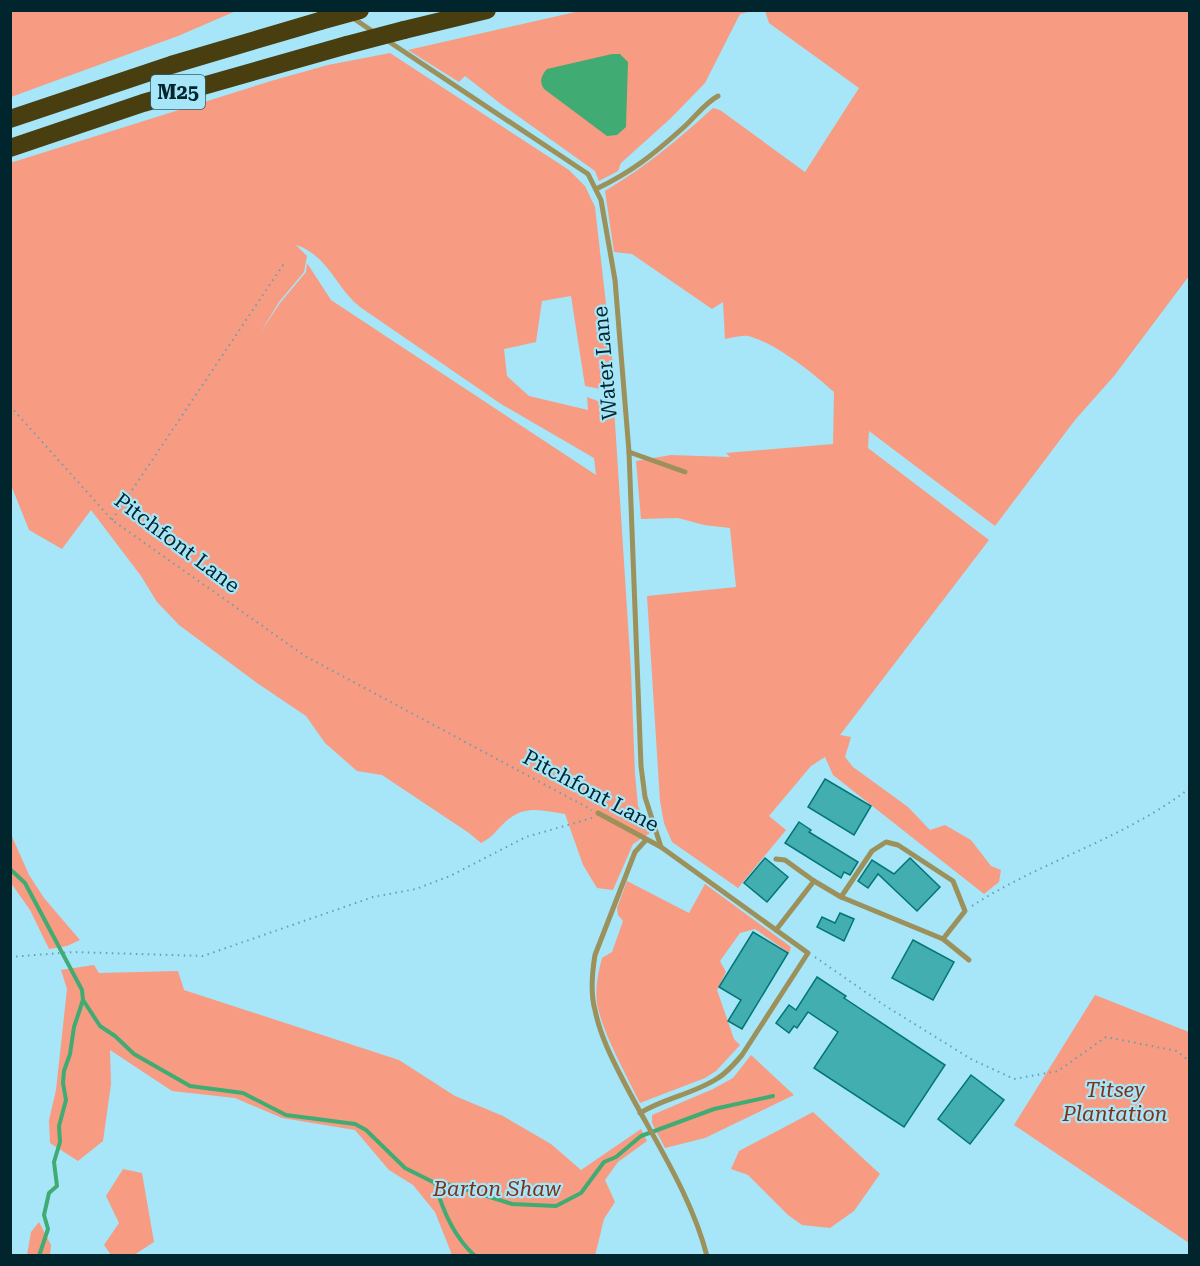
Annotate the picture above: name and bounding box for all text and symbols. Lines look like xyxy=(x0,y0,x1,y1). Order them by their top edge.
road number: M25 xyxy=(151,75,205,109)
street label: Water Lane xyxy=(588,305,622,421)
street label: Pitchfont Lane xyxy=(110,488,244,598)
street label: Pitchfont Lane xyxy=(519,745,663,837)
park label: Titsey Plantation xyxy=(1061,1078,1168,1126)
park label: Barton Shaw xyxy=(432,1177,562,1201)

